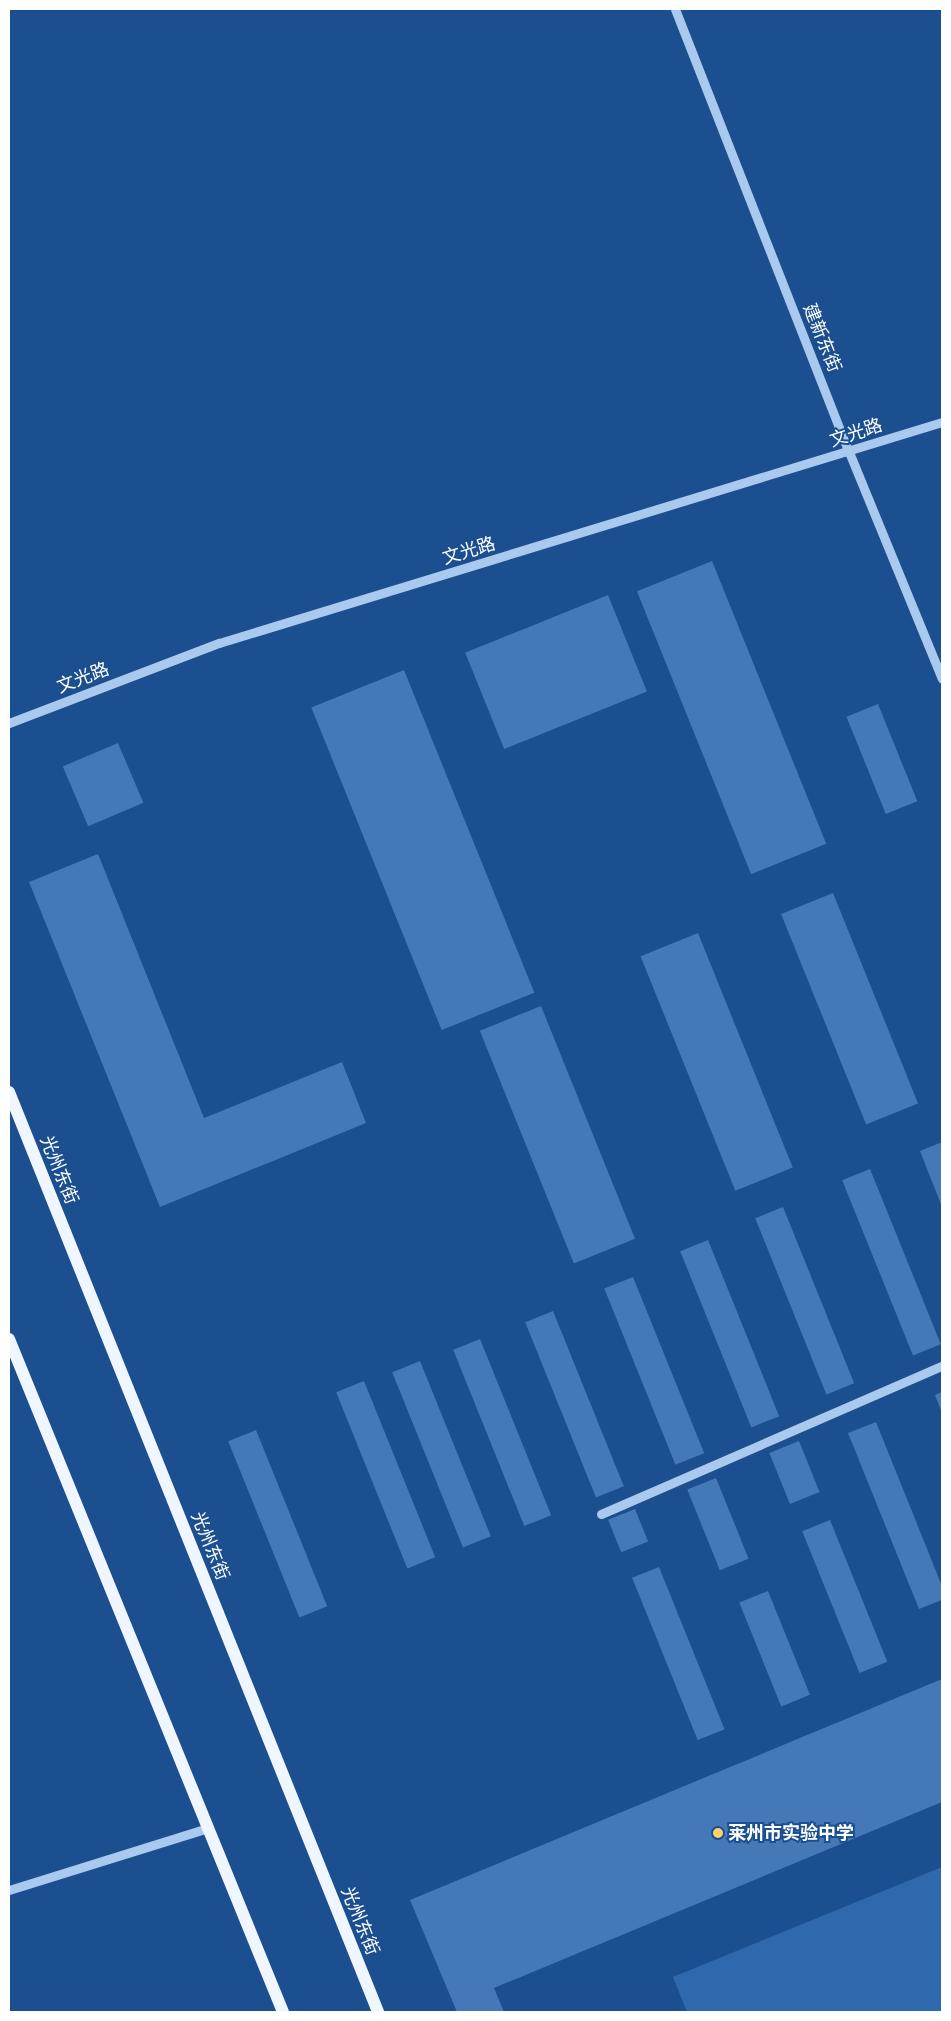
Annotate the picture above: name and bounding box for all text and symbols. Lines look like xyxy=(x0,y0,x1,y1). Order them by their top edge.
street label: 建新东街 xyxy=(799,301,845,375)
street label: 文光路 xyxy=(827,414,885,452)
street label: 文光路 xyxy=(440,533,498,569)
street label: 文光路 xyxy=(54,658,112,698)
street label: 光州东街 xyxy=(36,1133,82,1207)
street label: 光州东街 xyxy=(187,1509,233,1583)
place label: 莱州市实验中学 xyxy=(728,1822,854,1844)
marker: 莱州市实验中学 xyxy=(712,1827,724,1839)
street label: 光州东街 xyxy=(337,1884,383,1958)

